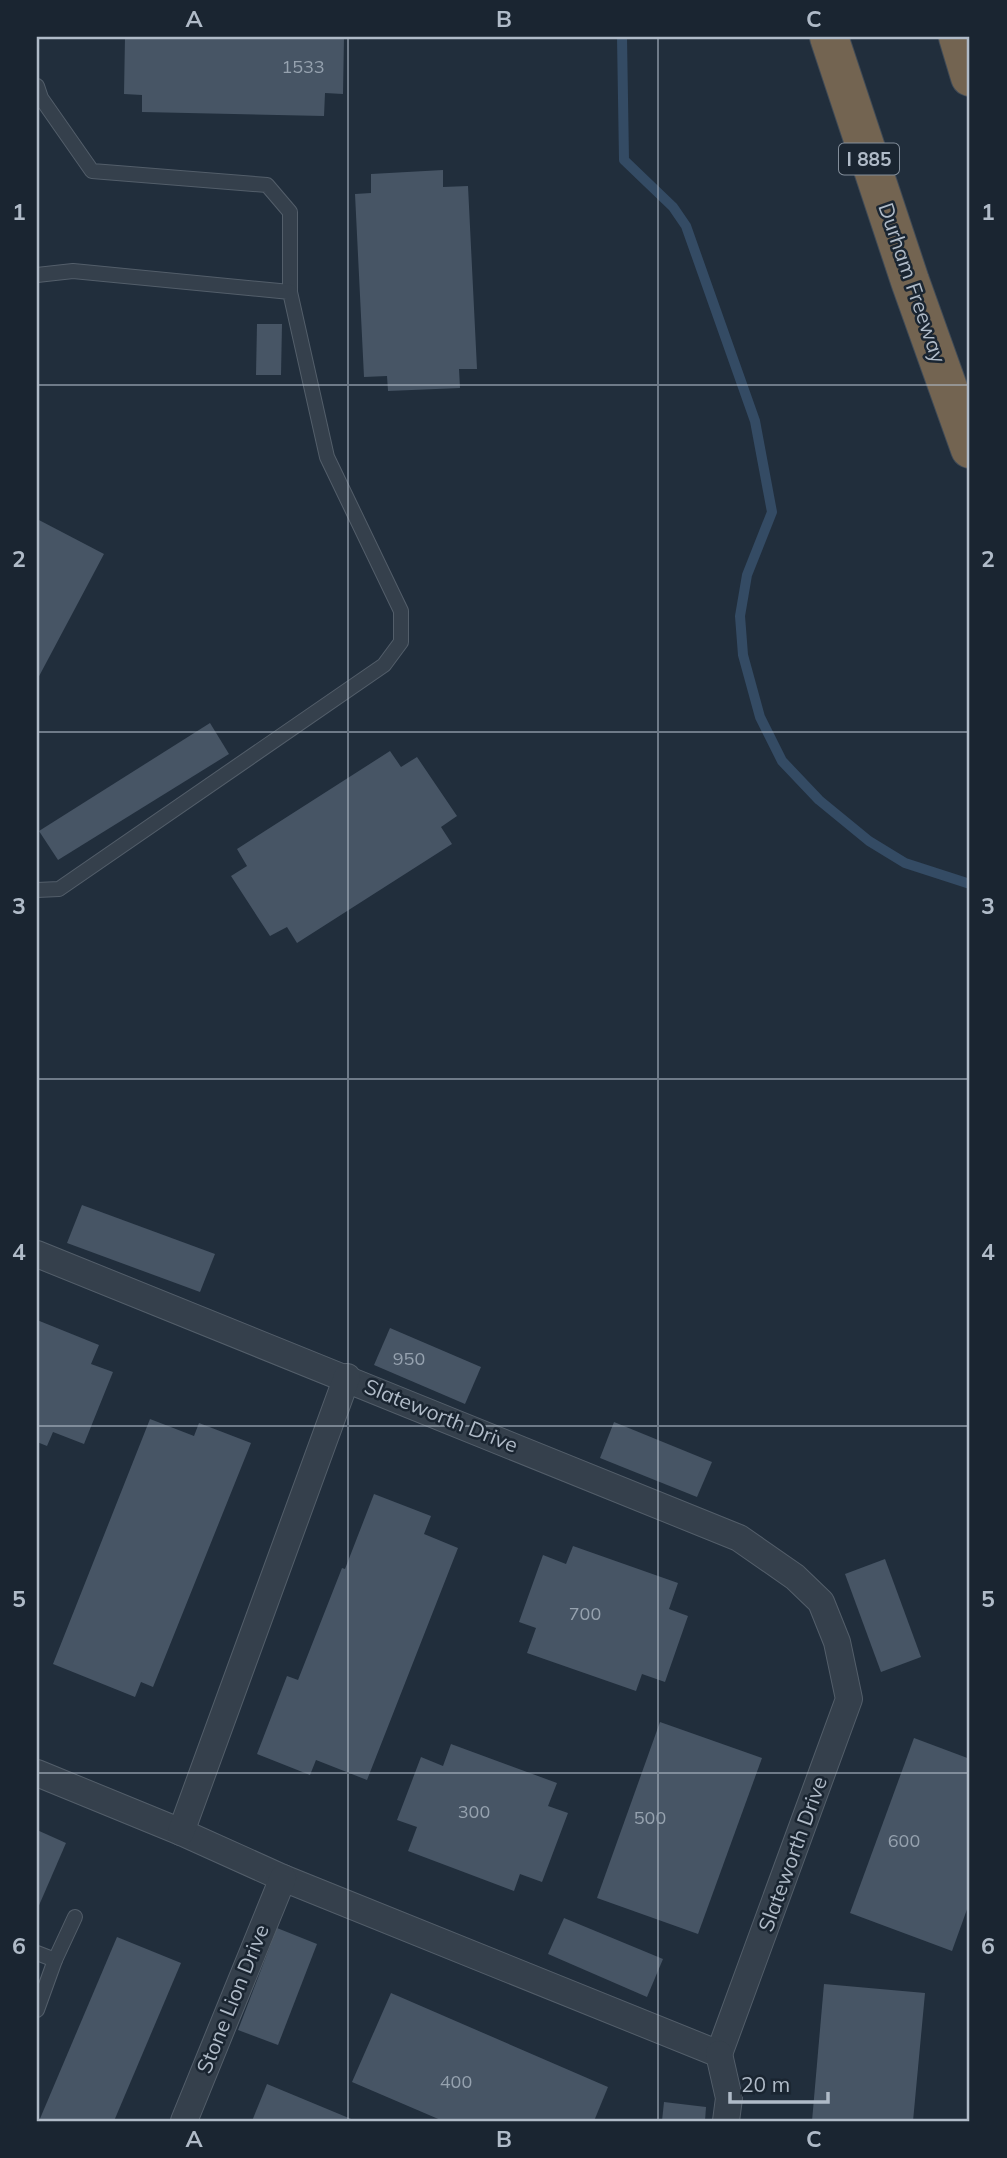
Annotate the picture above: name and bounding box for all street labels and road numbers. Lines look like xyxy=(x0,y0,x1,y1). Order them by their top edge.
road number: I 885 xyxy=(839,144,899,174)
street label: Durham Freeway xyxy=(873,199,953,366)
street label: Slateworth Drive xyxy=(361,1372,522,1458)
street label: Slateworth Drive xyxy=(752,1772,832,1935)
street label: Stone Lion Drive xyxy=(190,1920,274,2077)

